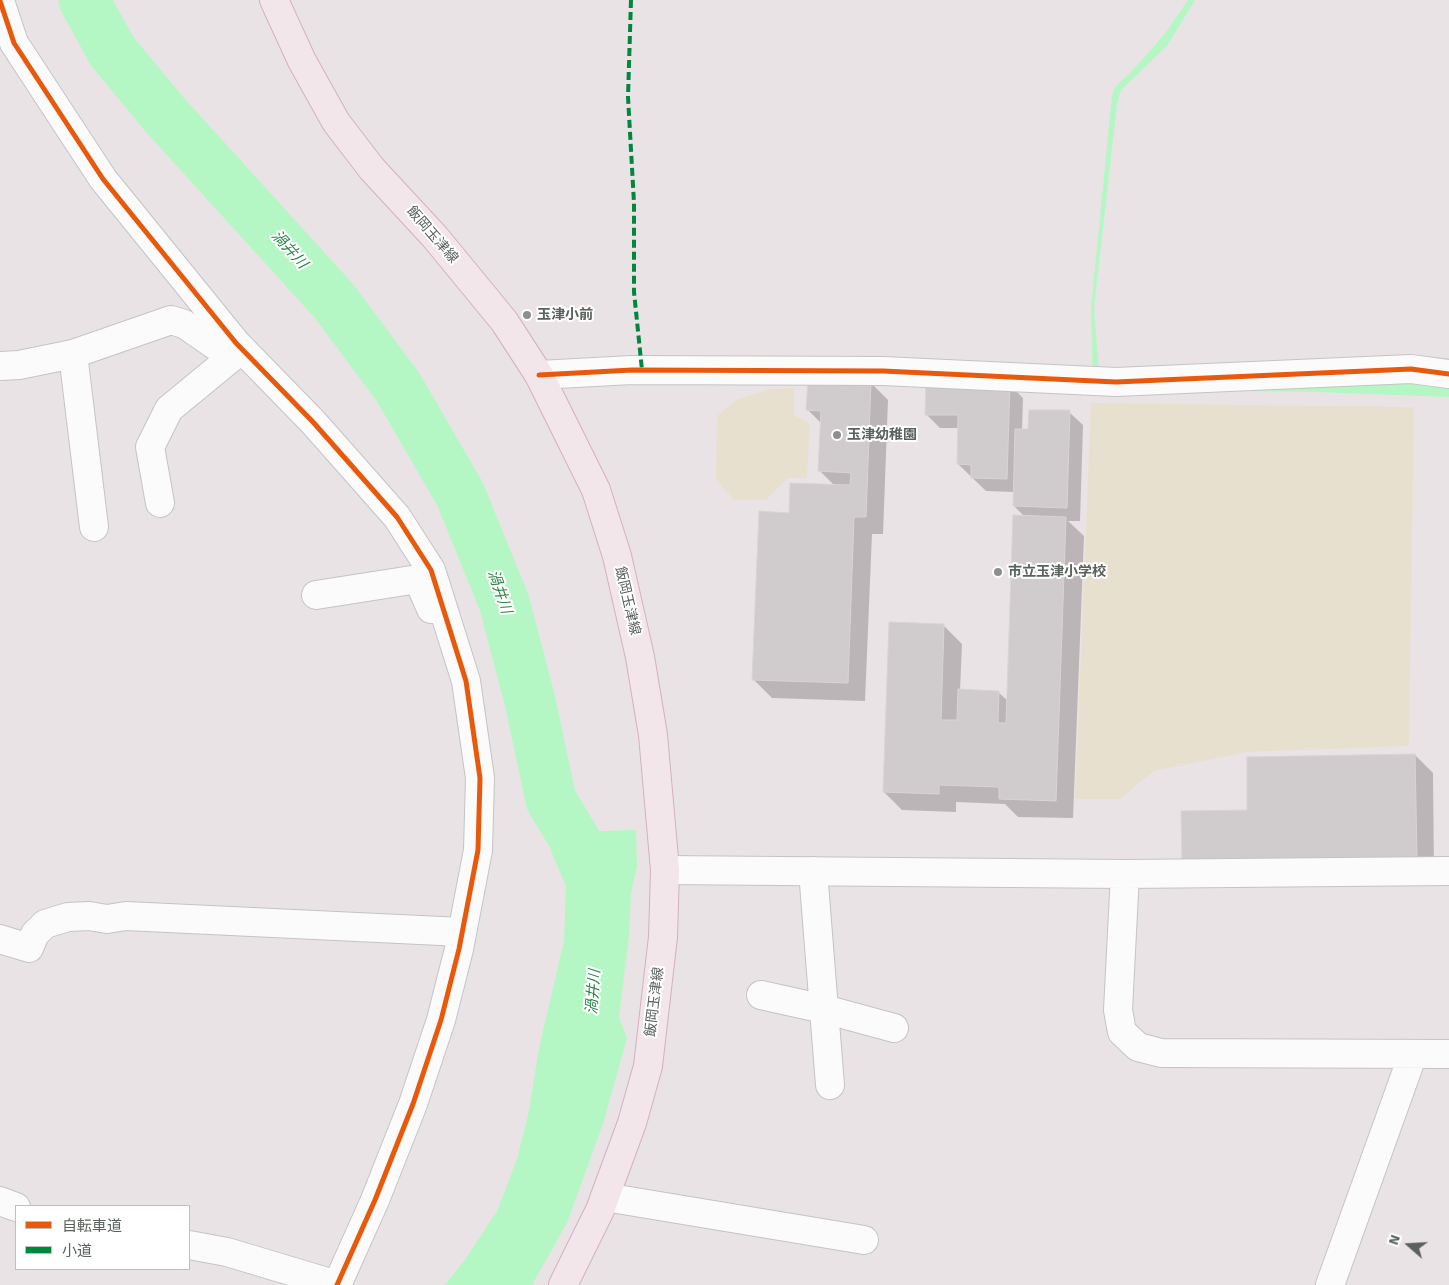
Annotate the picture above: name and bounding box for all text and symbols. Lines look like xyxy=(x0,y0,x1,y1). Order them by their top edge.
street label: 飯岡玉津線 xyxy=(403,203,461,267)
water label: 渦井川 xyxy=(267,227,311,273)
place label: 玉津小前 xyxy=(537,307,593,323)
marker: 玉津小前 xyxy=(521,309,533,321)
place label: 玉津幼稚園 xyxy=(847,427,917,443)
marker: 玉津幼稚園 xyxy=(831,429,843,441)
place label: 市立玉津小学校 xyxy=(1008,564,1106,580)
street label: 飯岡玉津線 xyxy=(611,565,643,637)
marker: 市立玉津小学校 xyxy=(992,566,1004,578)
water label: 渦井川 xyxy=(483,568,515,616)
street label: 飯岡玉津線 xyxy=(642,966,668,1038)
water label: 渦井川 xyxy=(583,969,605,1015)
legend xyxy=(15,1205,190,1270)
text: 自転車道 xyxy=(62,1217,122,1235)
north arrow xyxy=(1384,1220,1434,1270)
text: N xyxy=(1385,1233,1404,1247)
text: 小道 xyxy=(62,1242,92,1260)

